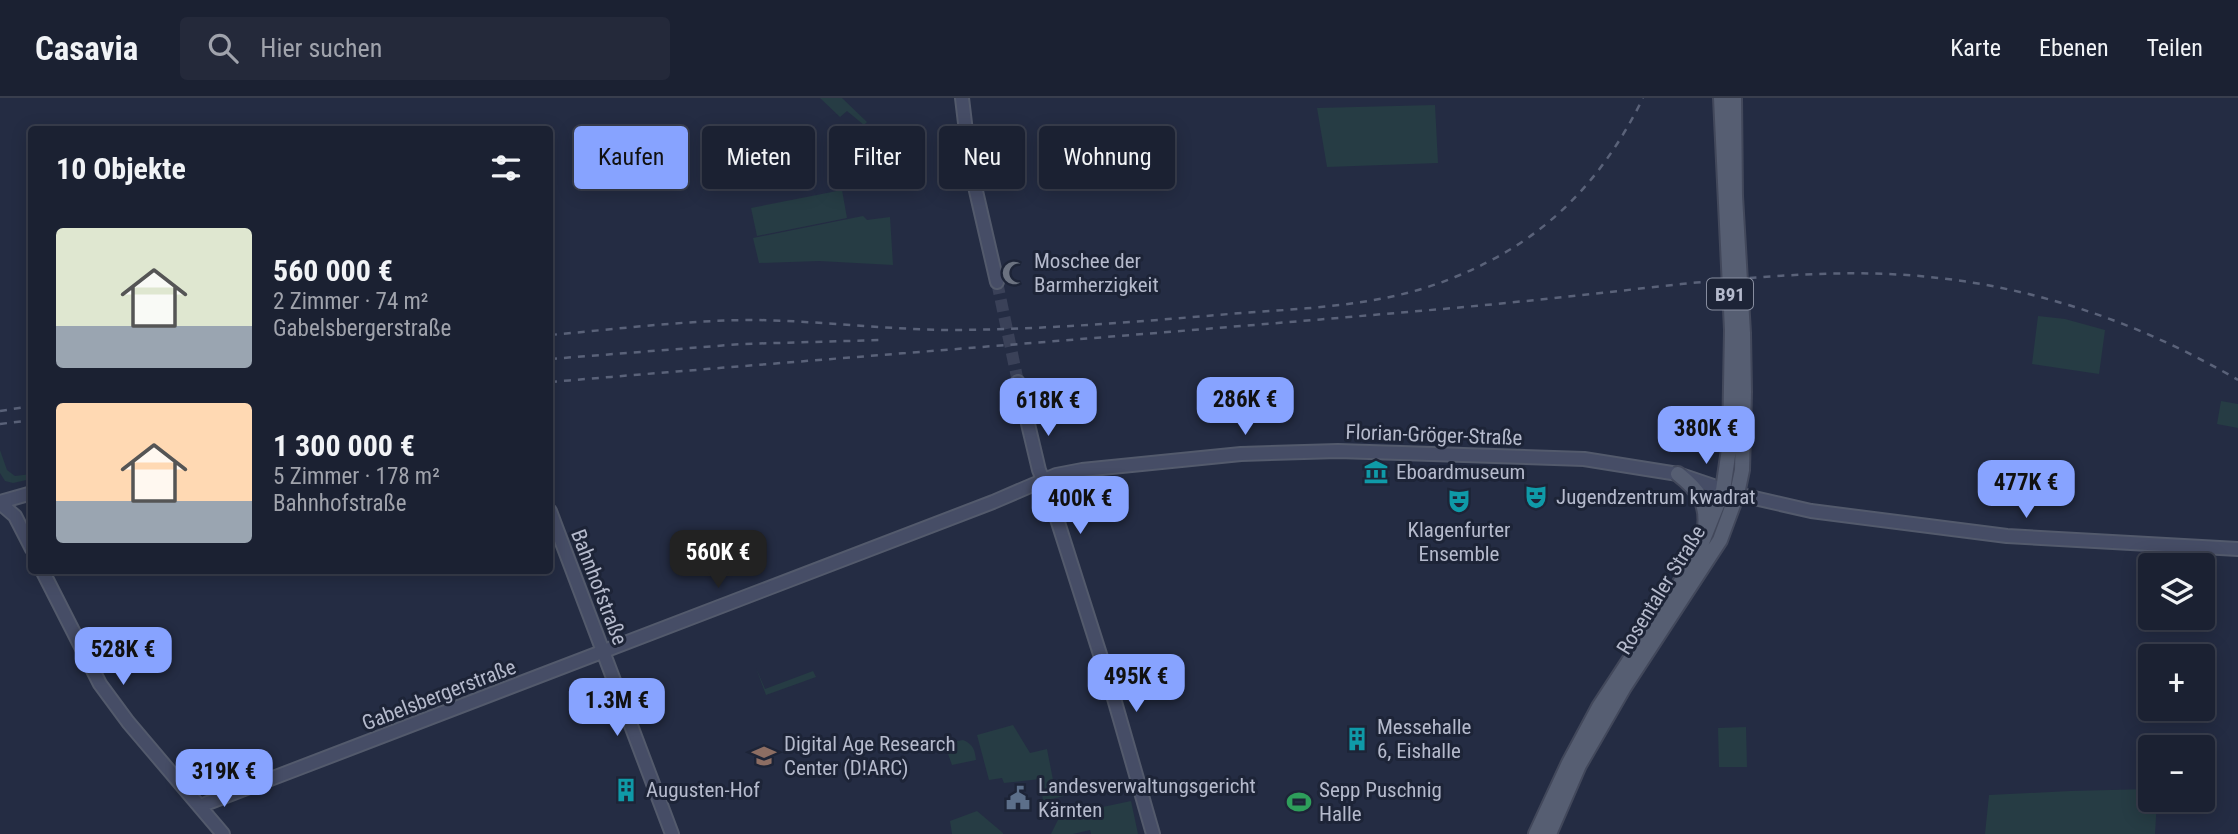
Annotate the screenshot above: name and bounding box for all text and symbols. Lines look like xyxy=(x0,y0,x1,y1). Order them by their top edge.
search box xyxy=(180,17,670,80)
text: Casavia xyxy=(35,29,138,68)
icon: search xyxy=(204,29,242,67)
text: Hier suchen xyxy=(260,33,382,63)
text: Karte xyxy=(1950,34,2001,62)
text: Ebenen xyxy=(2039,34,2109,62)
text: Teilen xyxy=(2147,34,2203,62)
chip: Kaufen xyxy=(574,126,688,189)
chip: Mieten xyxy=(702,126,815,189)
chip: Filter xyxy=(829,126,925,189)
chip: Neu xyxy=(939,126,1025,189)
chip: Wohnung xyxy=(1039,126,1175,189)
icon: filters xyxy=(487,149,525,187)
text: 10 Objekte xyxy=(56,151,186,186)
place label: Moschee der Barmherzigkeit xyxy=(1034,249,1159,297)
text: 560 000 € xyxy=(273,253,393,288)
icon: home xyxy=(112,256,196,340)
mosque icon: Moschee der Barmherzigkeit xyxy=(1000,259,1028,287)
road number: B91 xyxy=(1707,278,1753,310)
text: 2 Zimmer · 74 m² xyxy=(273,288,428,315)
text: Gabelsbergerstraße xyxy=(273,315,451,342)
pin: 618K € xyxy=(991,378,1105,438)
pin: 286K € xyxy=(1188,378,1302,437)
text: 286K € xyxy=(1213,386,1277,413)
text: 618K € xyxy=(1016,387,1080,414)
pin: 380K € xyxy=(1649,406,1763,466)
text: 380K € xyxy=(1674,415,1738,442)
street label: Florian-Gröger-Straße xyxy=(1345,420,1523,450)
text: 1 300 000 € xyxy=(273,428,415,463)
icon: home xyxy=(112,431,196,515)
museum icon: Eboardmuseum xyxy=(1362,458,1390,486)
place label: Eboardmuseum xyxy=(1396,460,1525,484)
pin: 477K € xyxy=(1969,460,2083,520)
text: 5 Zimmer · 178 m² xyxy=(273,463,440,490)
text: 477K € xyxy=(1994,469,2058,496)
pin: 400K € xyxy=(1023,476,1137,536)
theatre icon: Jugendzentrum kwadrat xyxy=(1522,483,1550,511)
text: 400K € xyxy=(1048,485,1112,512)
place label: Jugendzentrum kwadrat xyxy=(1556,485,1755,509)
theatre icon: Klagenfurter Ensemble xyxy=(1445,487,1473,515)
text: Bahnhofstraße xyxy=(273,490,406,517)
place label: Klagenfurter Ensemble xyxy=(1408,518,1510,566)
street label: Rosentaler Straße xyxy=(1612,521,1710,659)
street label: Bahnhofstraße xyxy=(566,526,632,648)
pin: 560K € xyxy=(661,531,775,590)
text: 560K € xyxy=(686,539,750,566)
map controls xyxy=(2138,553,2215,812)
button: layers xyxy=(2138,553,2215,630)
pin: 528K € xyxy=(66,628,180,687)
text: 528K € xyxy=(91,636,155,663)
button: + xyxy=(2138,644,2215,721)
pin: 495K € xyxy=(1079,654,1193,714)
street label: Gabelsbergerstraße xyxy=(359,655,519,735)
text: 495K € xyxy=(1104,663,1168,690)
pin: 1.3M € xyxy=(560,678,674,738)
text: 1.3M € xyxy=(585,687,649,714)
place label: Messehalle 6, Eishalle xyxy=(1377,715,1472,763)
building icon: Messehalle 6, Eishalle xyxy=(1343,725,1371,753)
place label: Digital Age Research Center (D!ARC) xyxy=(784,732,956,780)
button: − xyxy=(2138,735,2215,812)
school or university icon: Digital Age Research Center (D!ARC) xyxy=(750,742,778,770)
pin: 319K € xyxy=(167,750,281,809)
text: 319K € xyxy=(192,758,256,785)
place label: Landesverwaltungsgericht Kärnten xyxy=(1038,774,1256,822)
building icon: Augusten-Hof xyxy=(612,776,640,804)
place label: Augusten-Hof xyxy=(646,778,760,802)
place label: Sepp Puschnig Halle xyxy=(1319,778,1442,826)
public building icon: Landesverwaltungsgericht Kärnten xyxy=(1004,784,1032,812)
sports icon: Sepp Puschnig Halle xyxy=(1285,788,1313,816)

